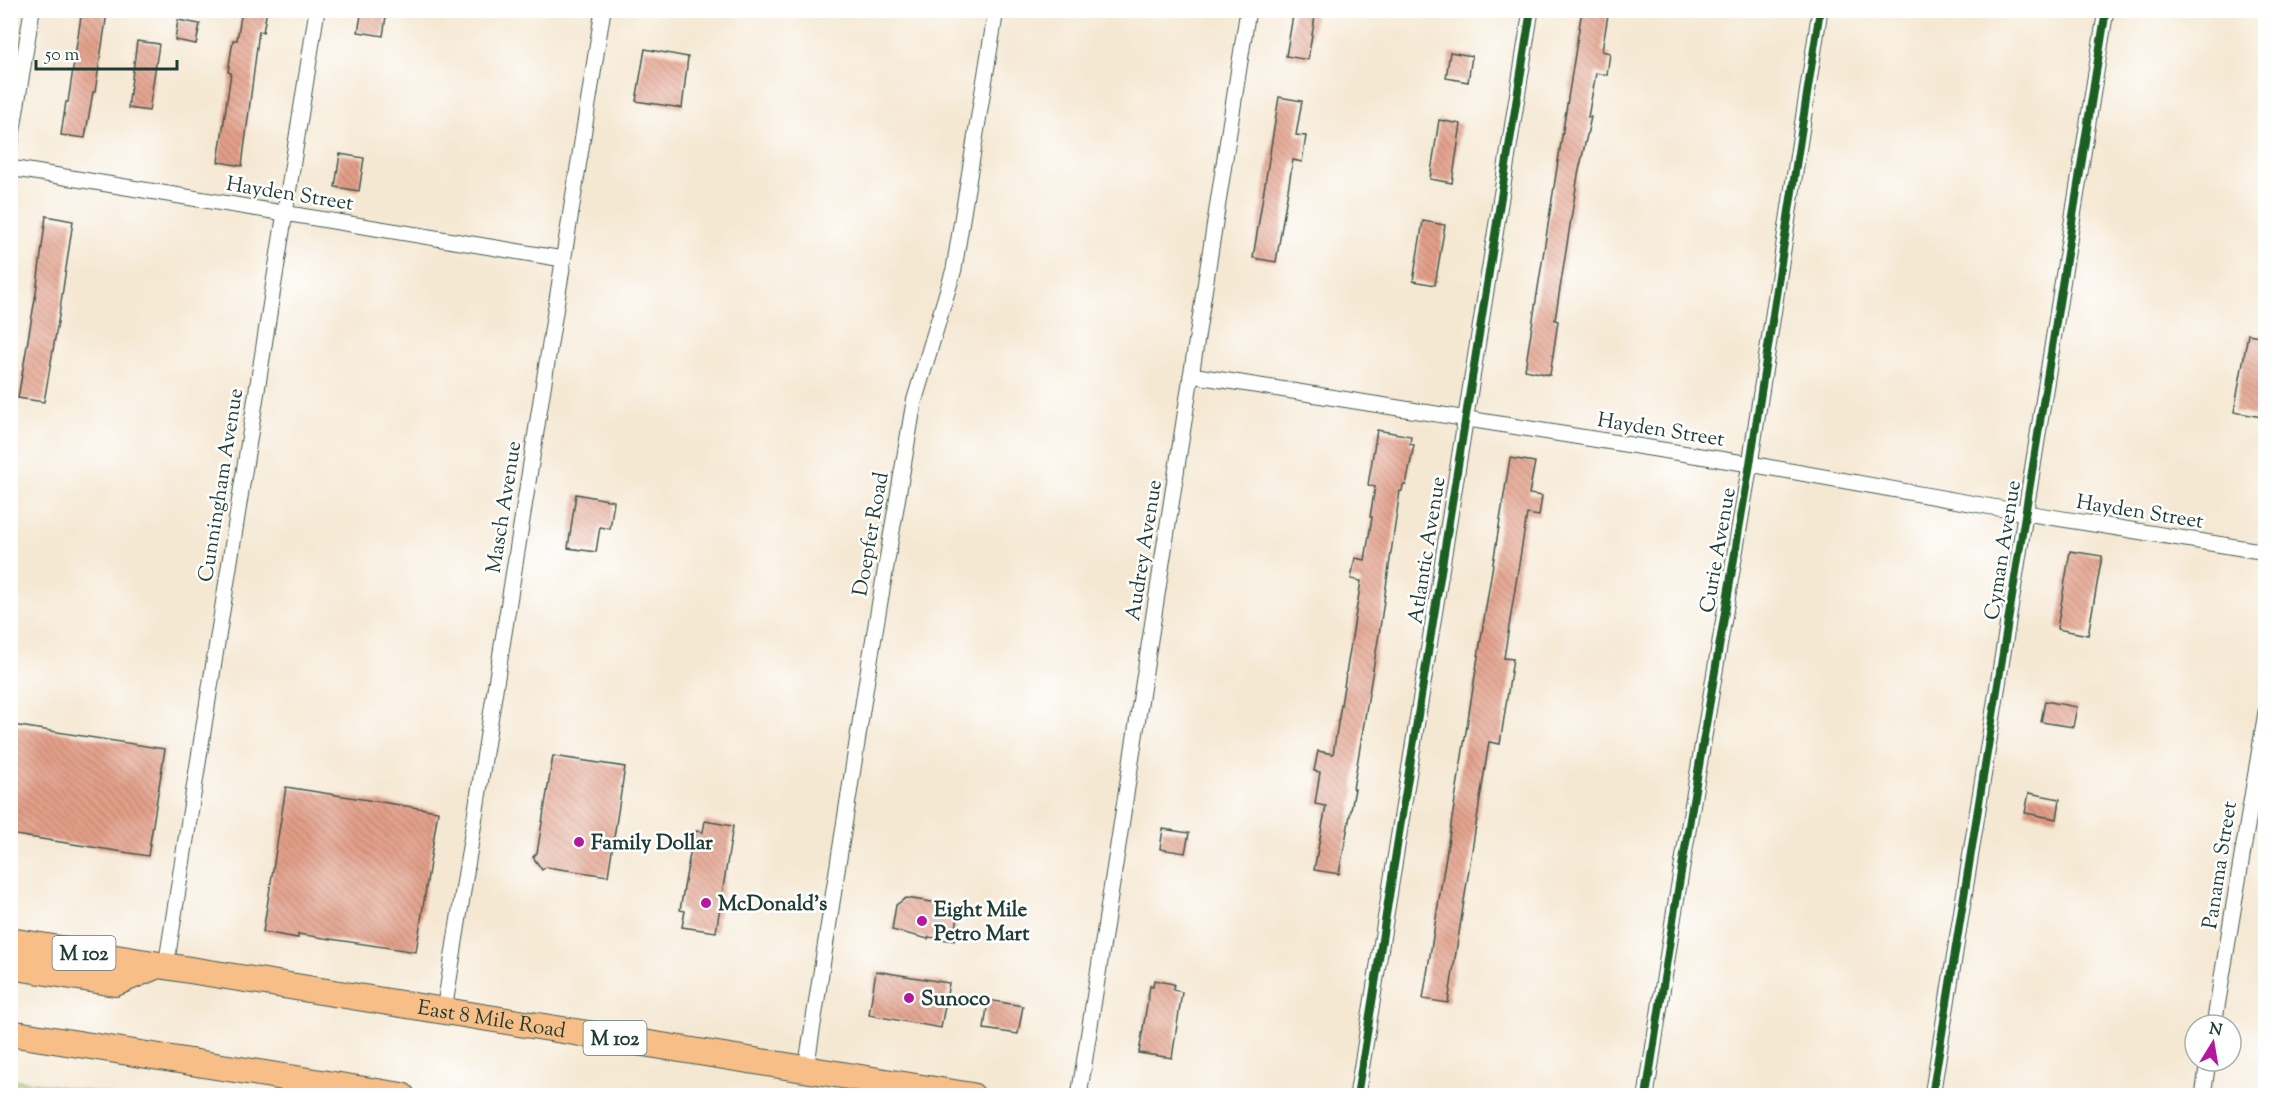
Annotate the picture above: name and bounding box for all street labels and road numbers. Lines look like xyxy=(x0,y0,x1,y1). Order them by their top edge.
street label: Hayden Street xyxy=(224,170,356,220)
street label: Cunningham Avenue xyxy=(192,386,252,584)
street label: Hayden Street xyxy=(1595,406,1727,456)
street label: Masch Avenue xyxy=(480,439,530,576)
street label: Doepfer Road xyxy=(846,470,898,599)
street label: Atlantic Avenue xyxy=(1402,474,1454,626)
street label: Audrey Avenue xyxy=(1119,478,1171,623)
street label: Cyman Avenue xyxy=(1978,478,2030,622)
street label: Curie Avenue xyxy=(1693,485,1745,615)
street label: Hayden Street xyxy=(2074,488,2206,538)
street label: Panama Street xyxy=(2196,799,2246,931)
road number: M 102 xyxy=(52,936,116,970)
street label: East 8 Mile Road xyxy=(415,994,568,1047)
road number: M 102 xyxy=(584,1021,646,1055)

